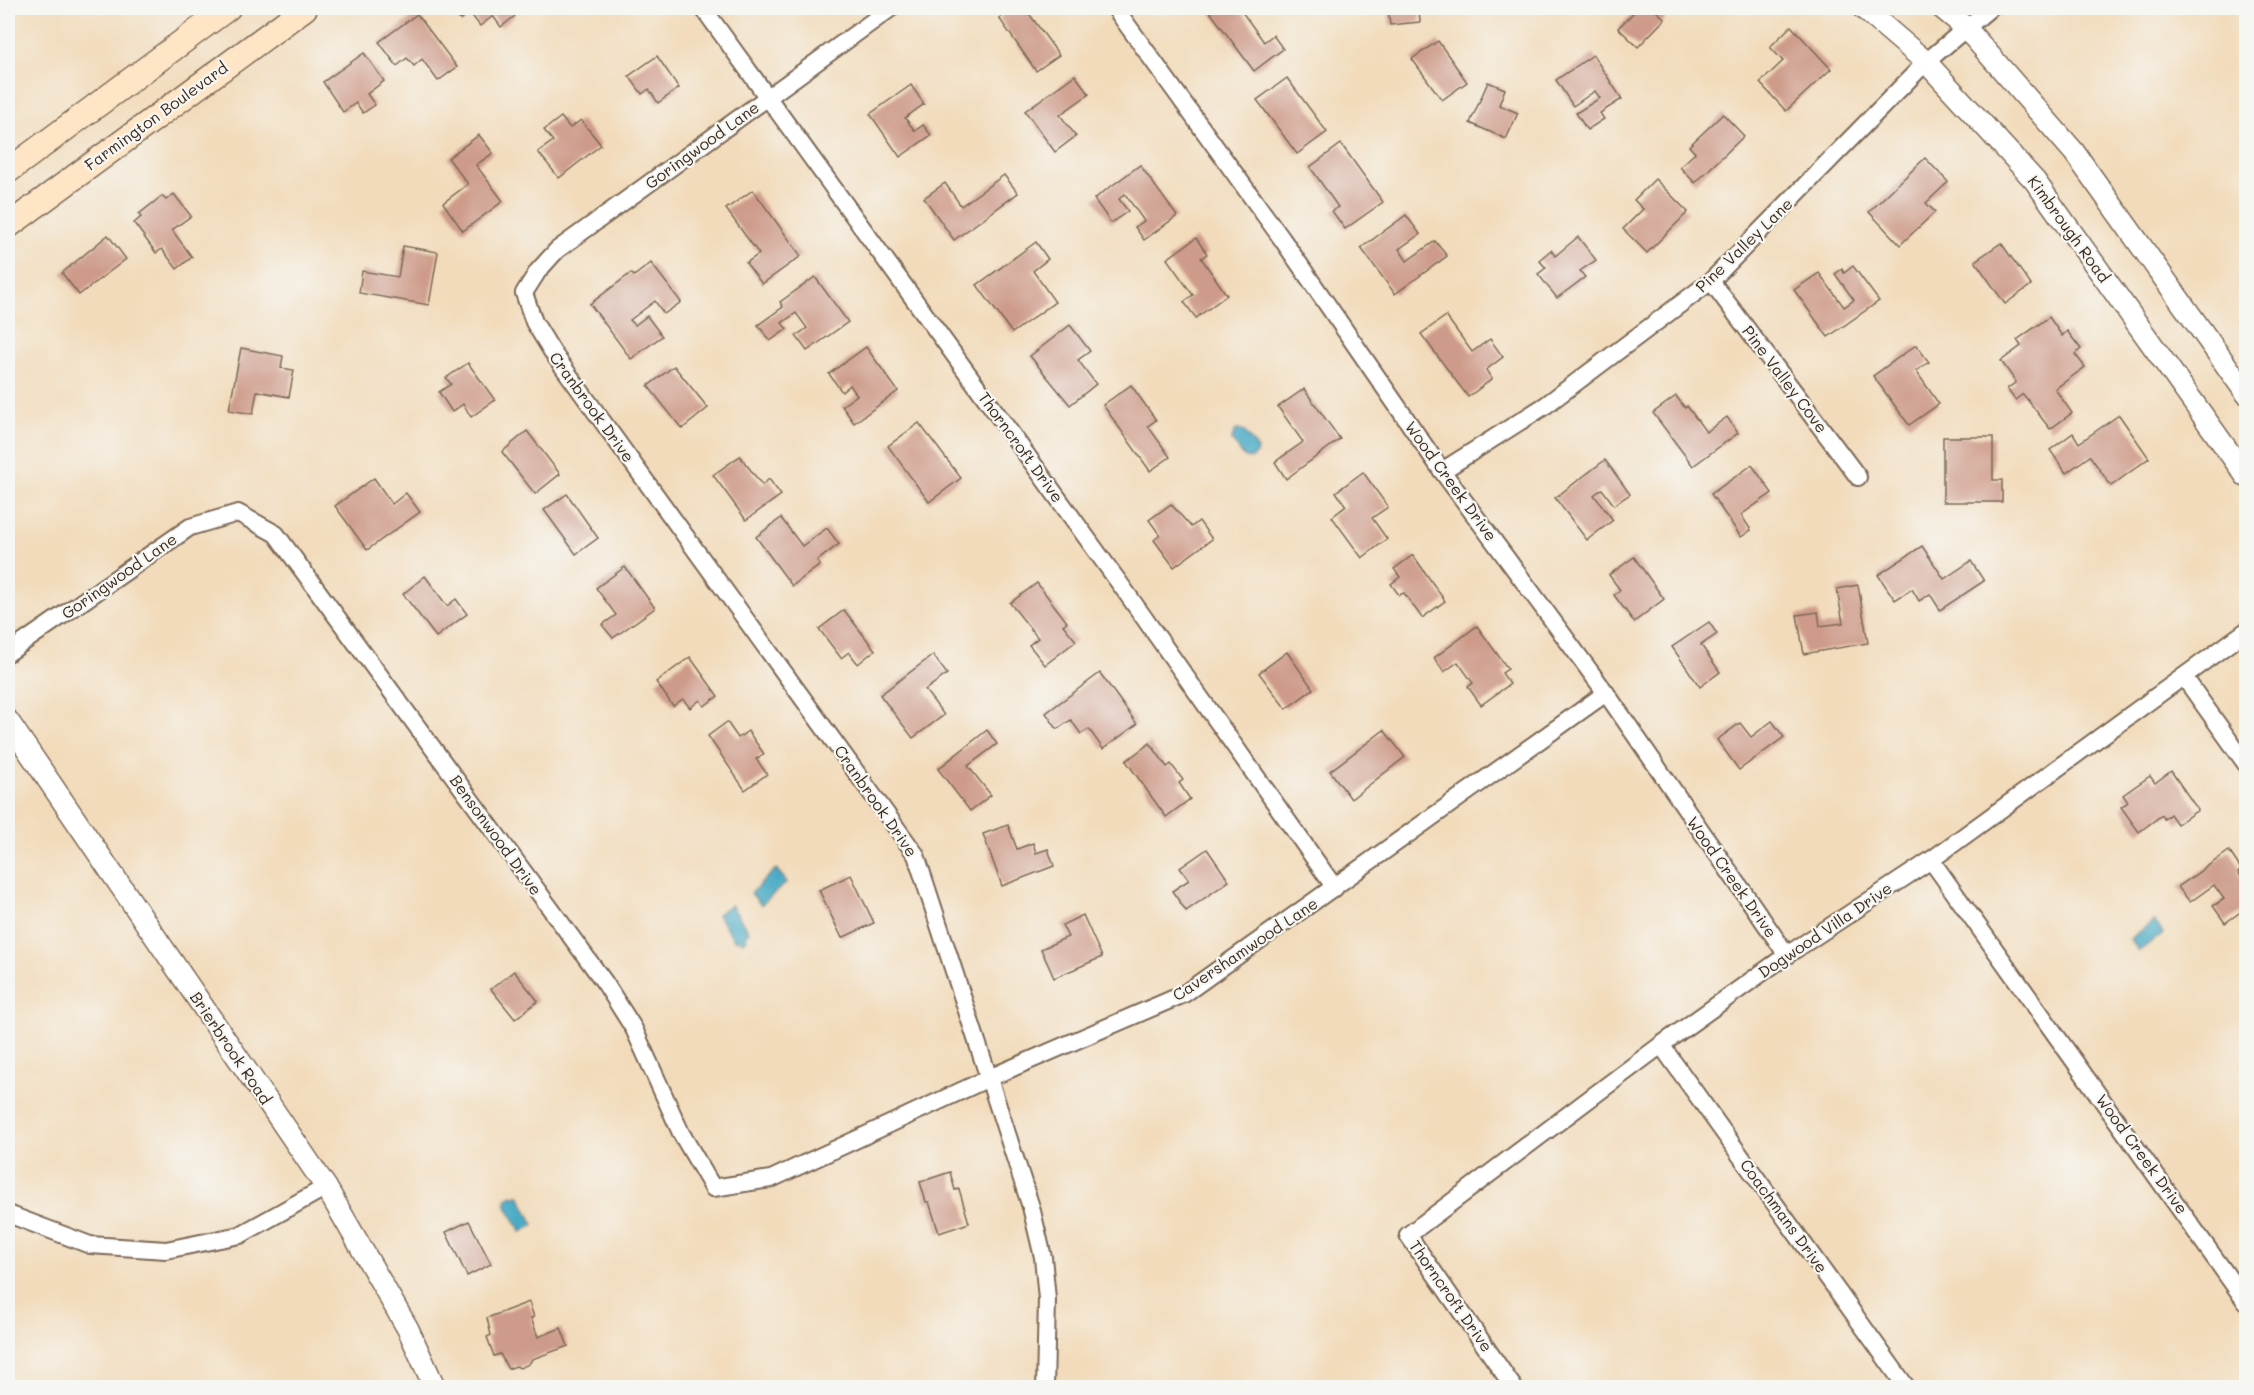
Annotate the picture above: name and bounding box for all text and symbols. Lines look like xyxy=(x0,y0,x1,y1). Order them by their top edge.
street label: Farmington Boulevard xyxy=(80,57,231,175)
street label: Goringwood Lane xyxy=(640,96,763,193)
street label: Kimbrough Road xyxy=(2024,171,2115,286)
street label: Pine Valley Lane xyxy=(1691,193,1797,296)
street label: Pine Valley Cove xyxy=(1738,321,1833,437)
street label: Cranbrook Drive xyxy=(545,347,640,466)
street label: Thorncroft Drive xyxy=(974,387,1069,506)
street label: Wood Creek Drive xyxy=(1401,417,1502,545)
street label: Goringwood Lane xyxy=(57,528,181,623)
street label: Cranbrook Drive xyxy=(830,741,923,861)
street label: Bensonwood Drive xyxy=(446,770,547,899)
street label: Wood Creek Drive xyxy=(1683,812,1782,941)
street label: Dogwood Villa Drive xyxy=(1754,877,1896,982)
street label: Cavershamwood Lane xyxy=(1168,892,1322,1005)
street label: Brierbrook Road xyxy=(186,987,277,1108)
street label: Wood Creek Drive xyxy=(2092,1090,2193,1218)
street label: Coachmans Drive xyxy=(1736,1154,1833,1277)
street label: Thorncroft Drive xyxy=(1405,1236,1498,1356)

